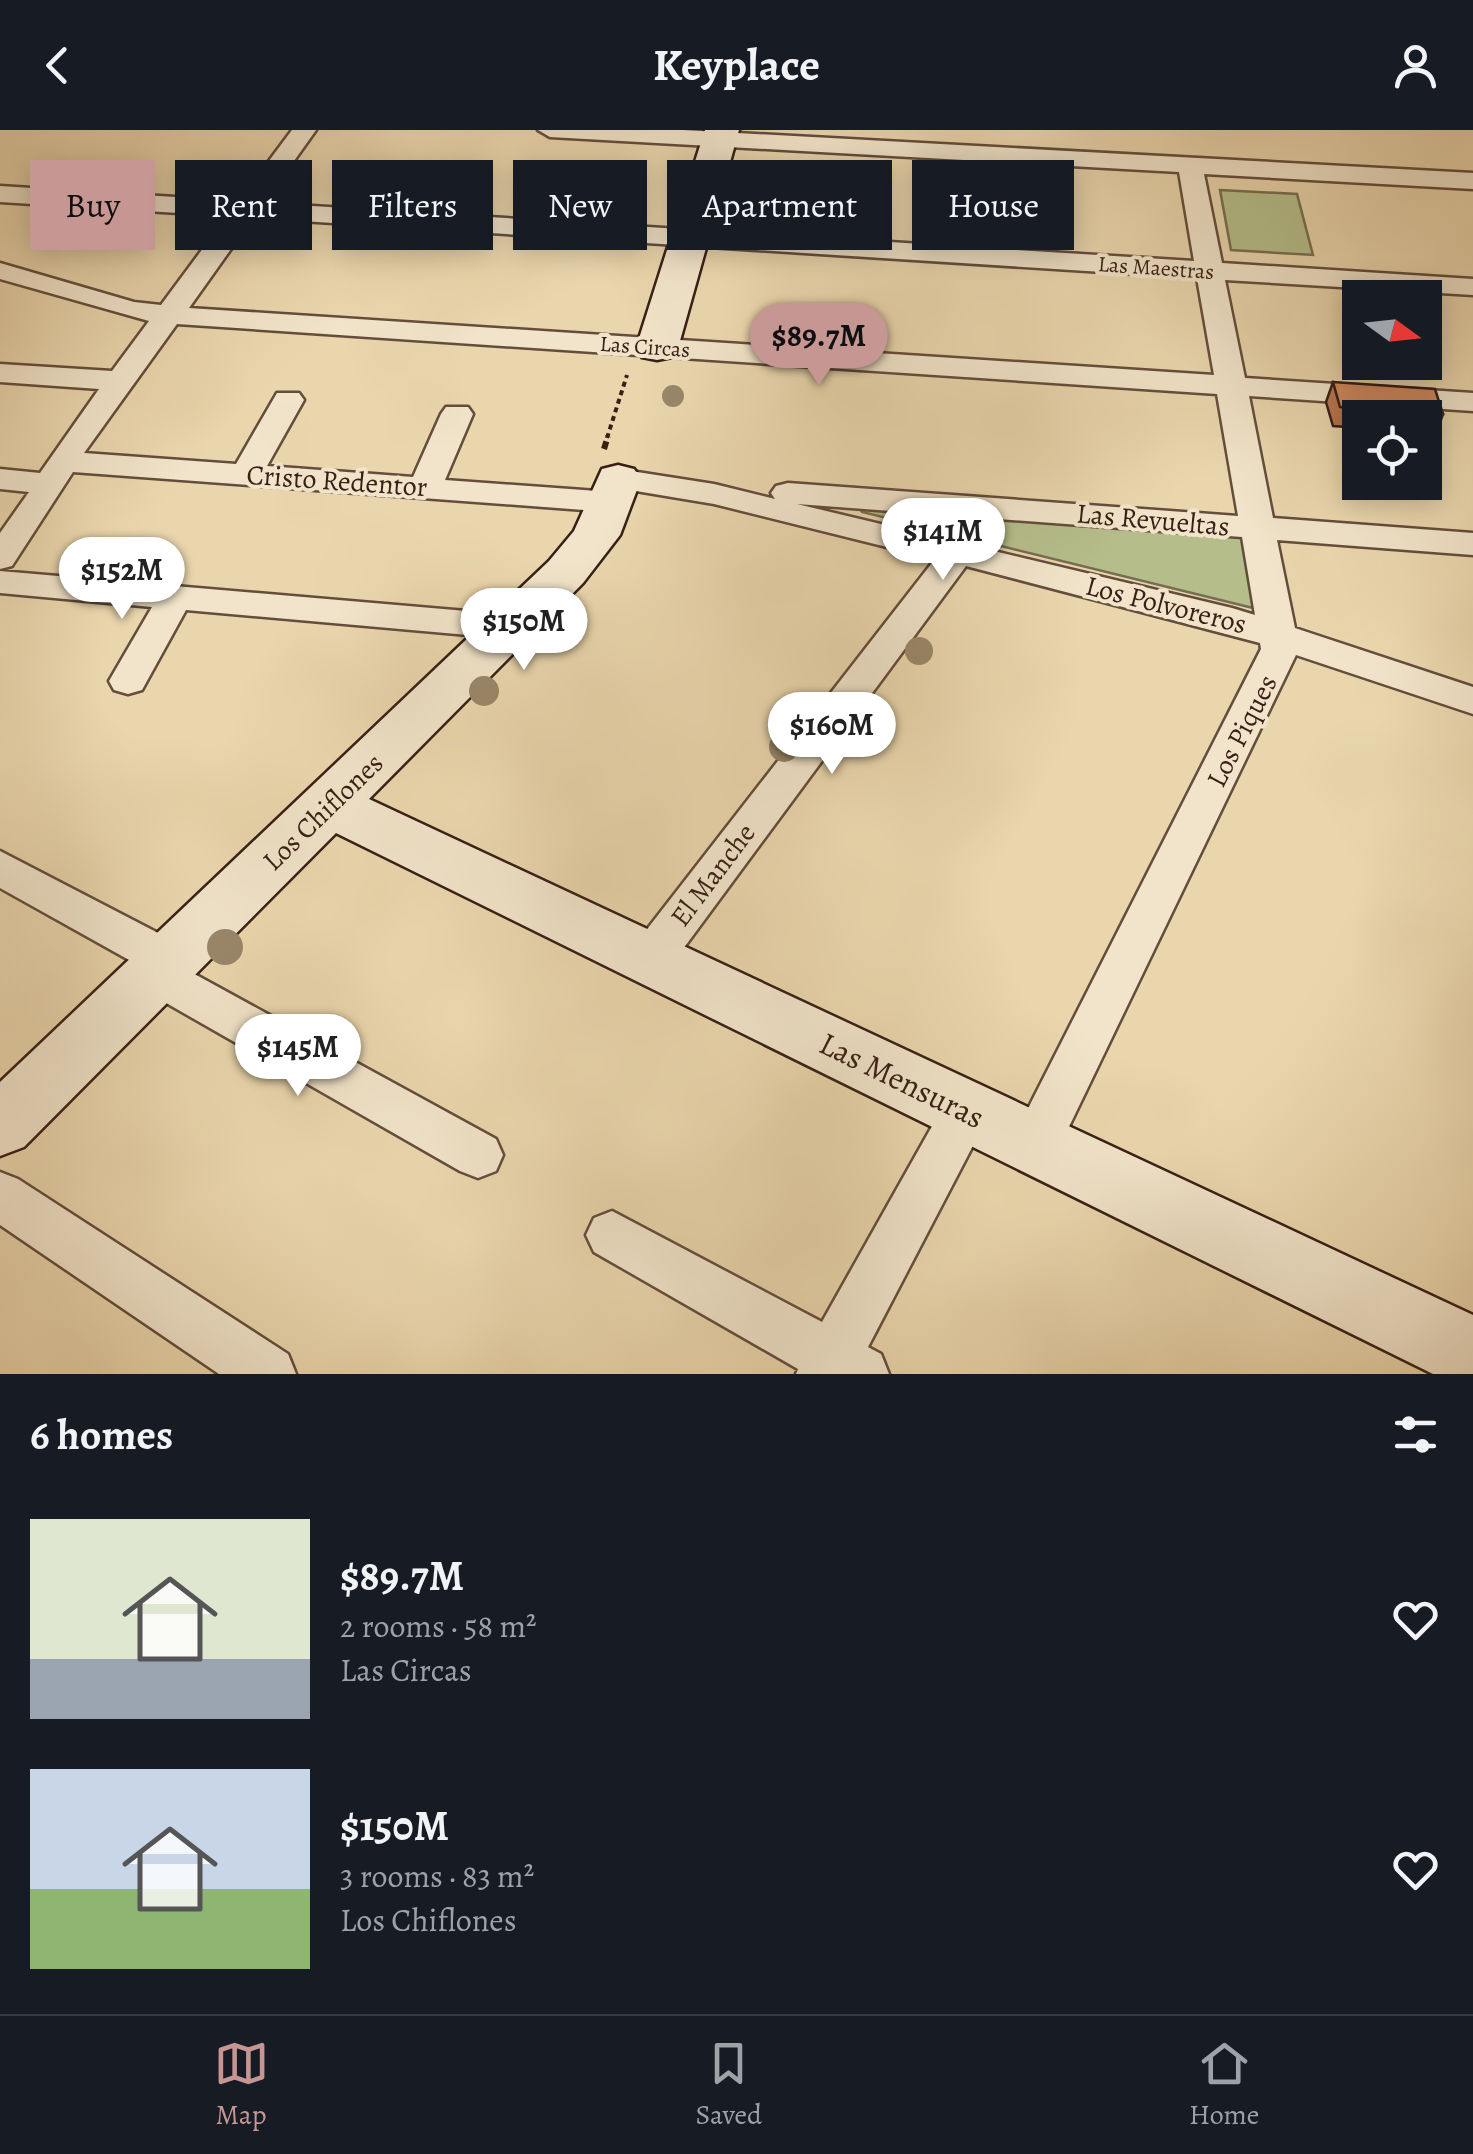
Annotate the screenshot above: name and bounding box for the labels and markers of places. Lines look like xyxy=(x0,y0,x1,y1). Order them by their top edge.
pin: $89.7M xyxy=(738,303,900,388)
pin: $141M xyxy=(873,498,1013,583)
pin: $152M xyxy=(52,537,192,622)
pin: $150M xyxy=(454,588,594,673)
pin: $160M xyxy=(762,692,902,777)
pin: $145M xyxy=(228,1014,368,1099)

